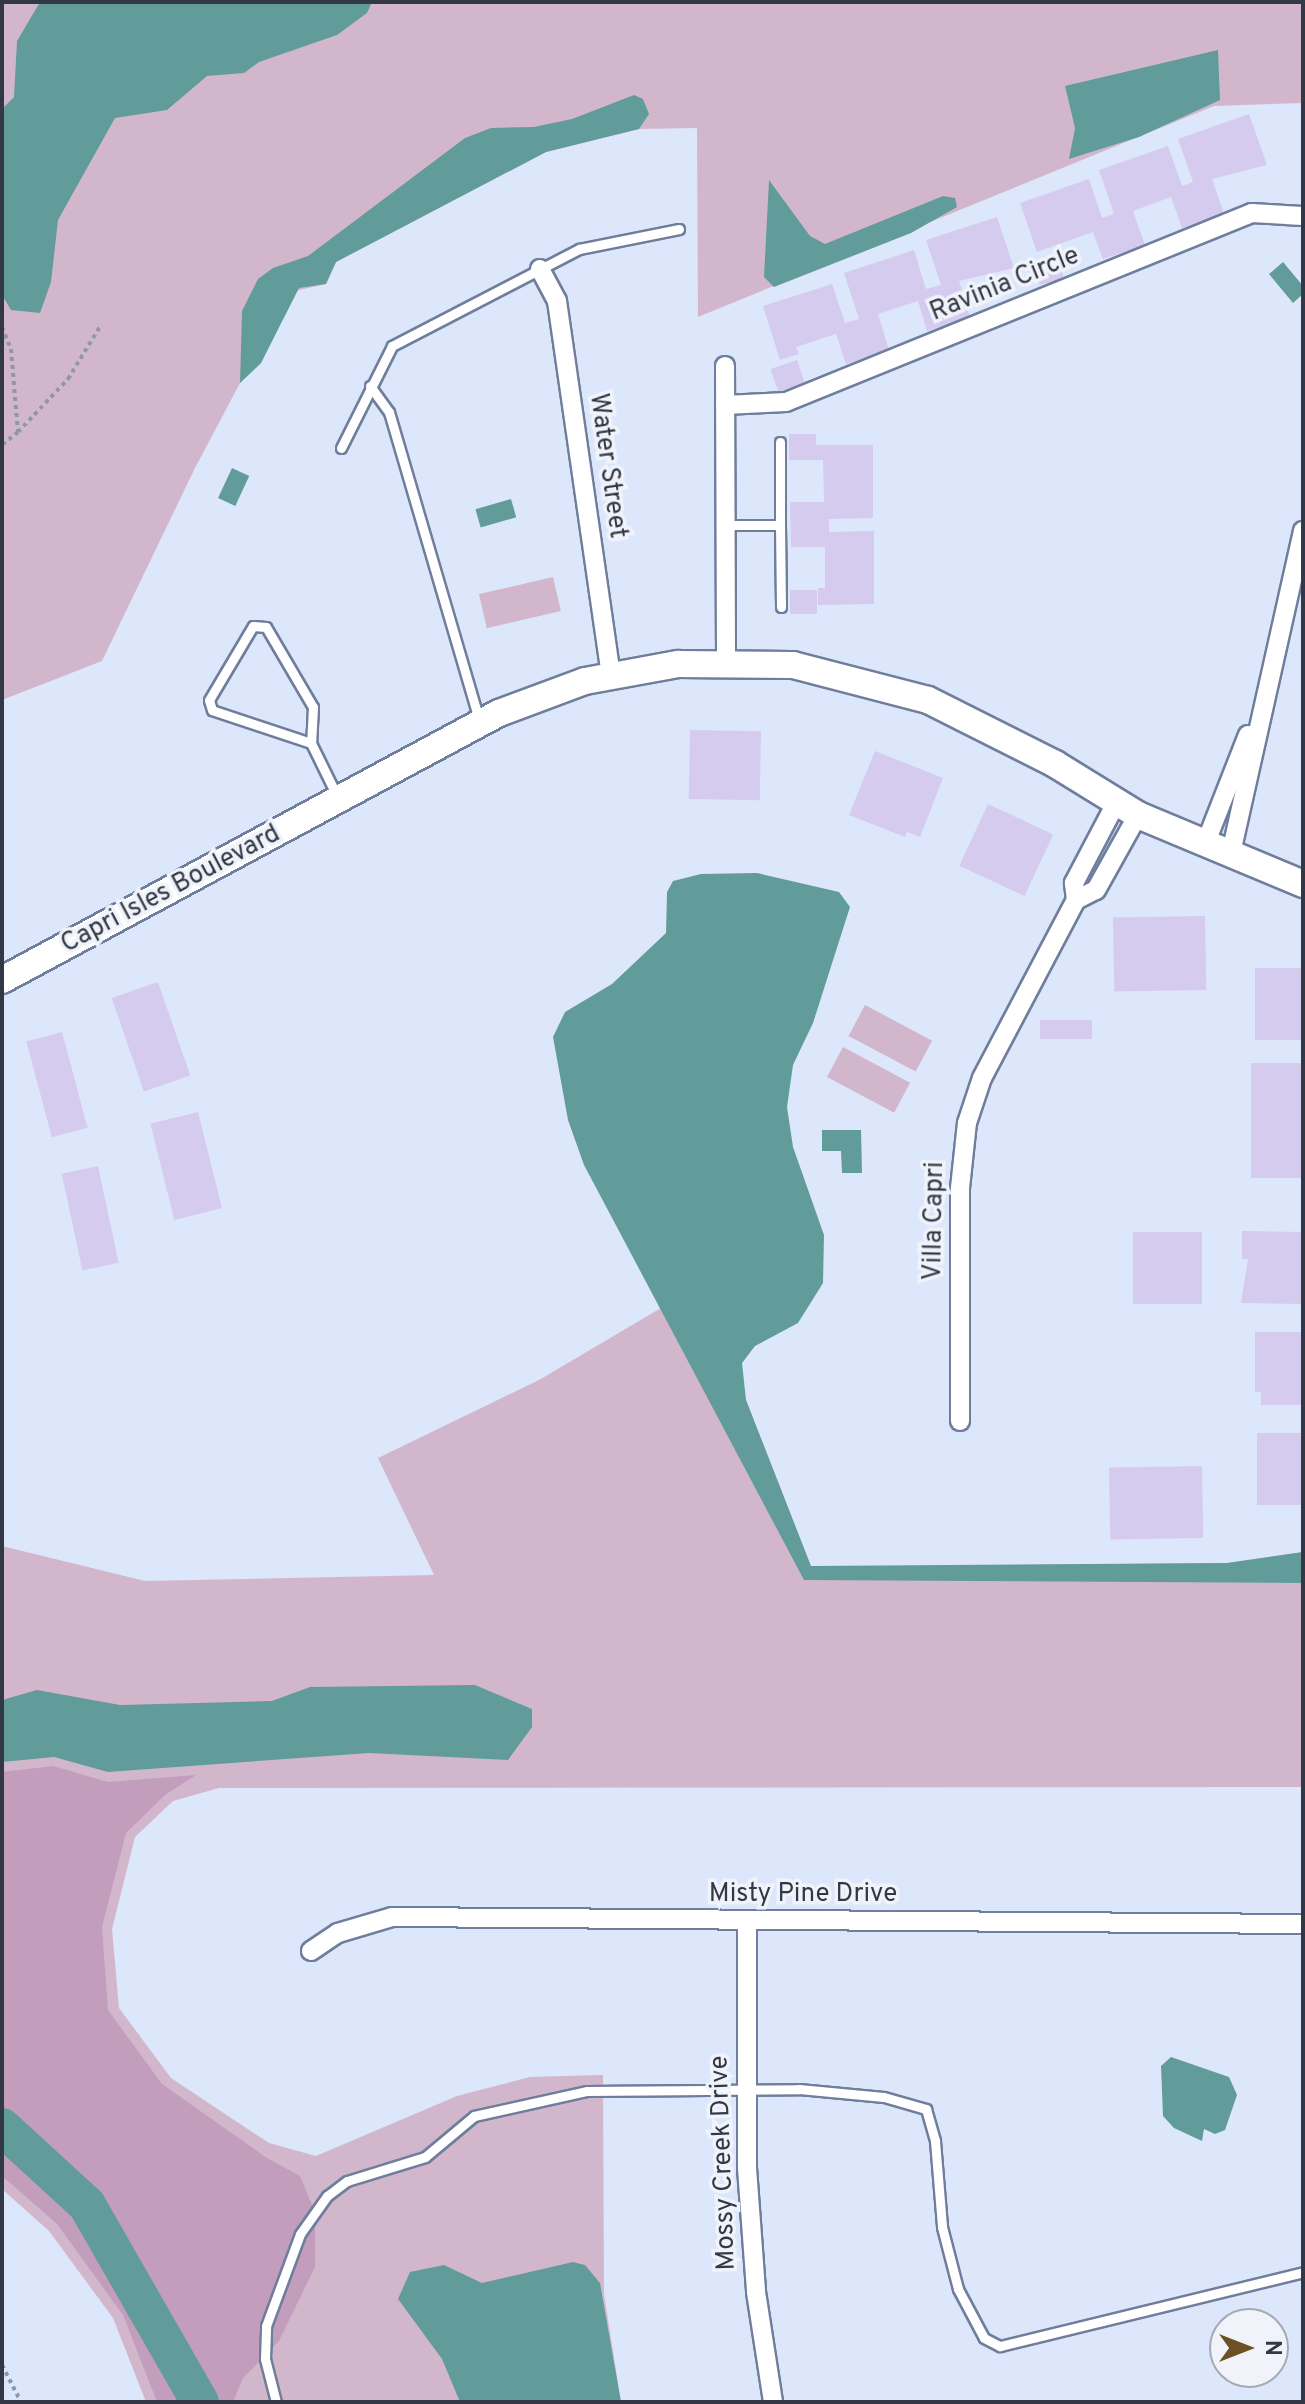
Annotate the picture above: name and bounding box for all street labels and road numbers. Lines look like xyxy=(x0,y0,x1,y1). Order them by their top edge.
street label: Ravinia Circle xyxy=(926,241,1084,329)
street label: Water Street xyxy=(581,391,633,541)
street label: Capri Isles Boulevard xyxy=(56,819,286,961)
street label: Villa Capri xyxy=(918,1161,952,1281)
street label: Misty Pine Drive xyxy=(709,1879,897,1911)
street label: Mossy Creek Drive xyxy=(705,2055,743,2271)

